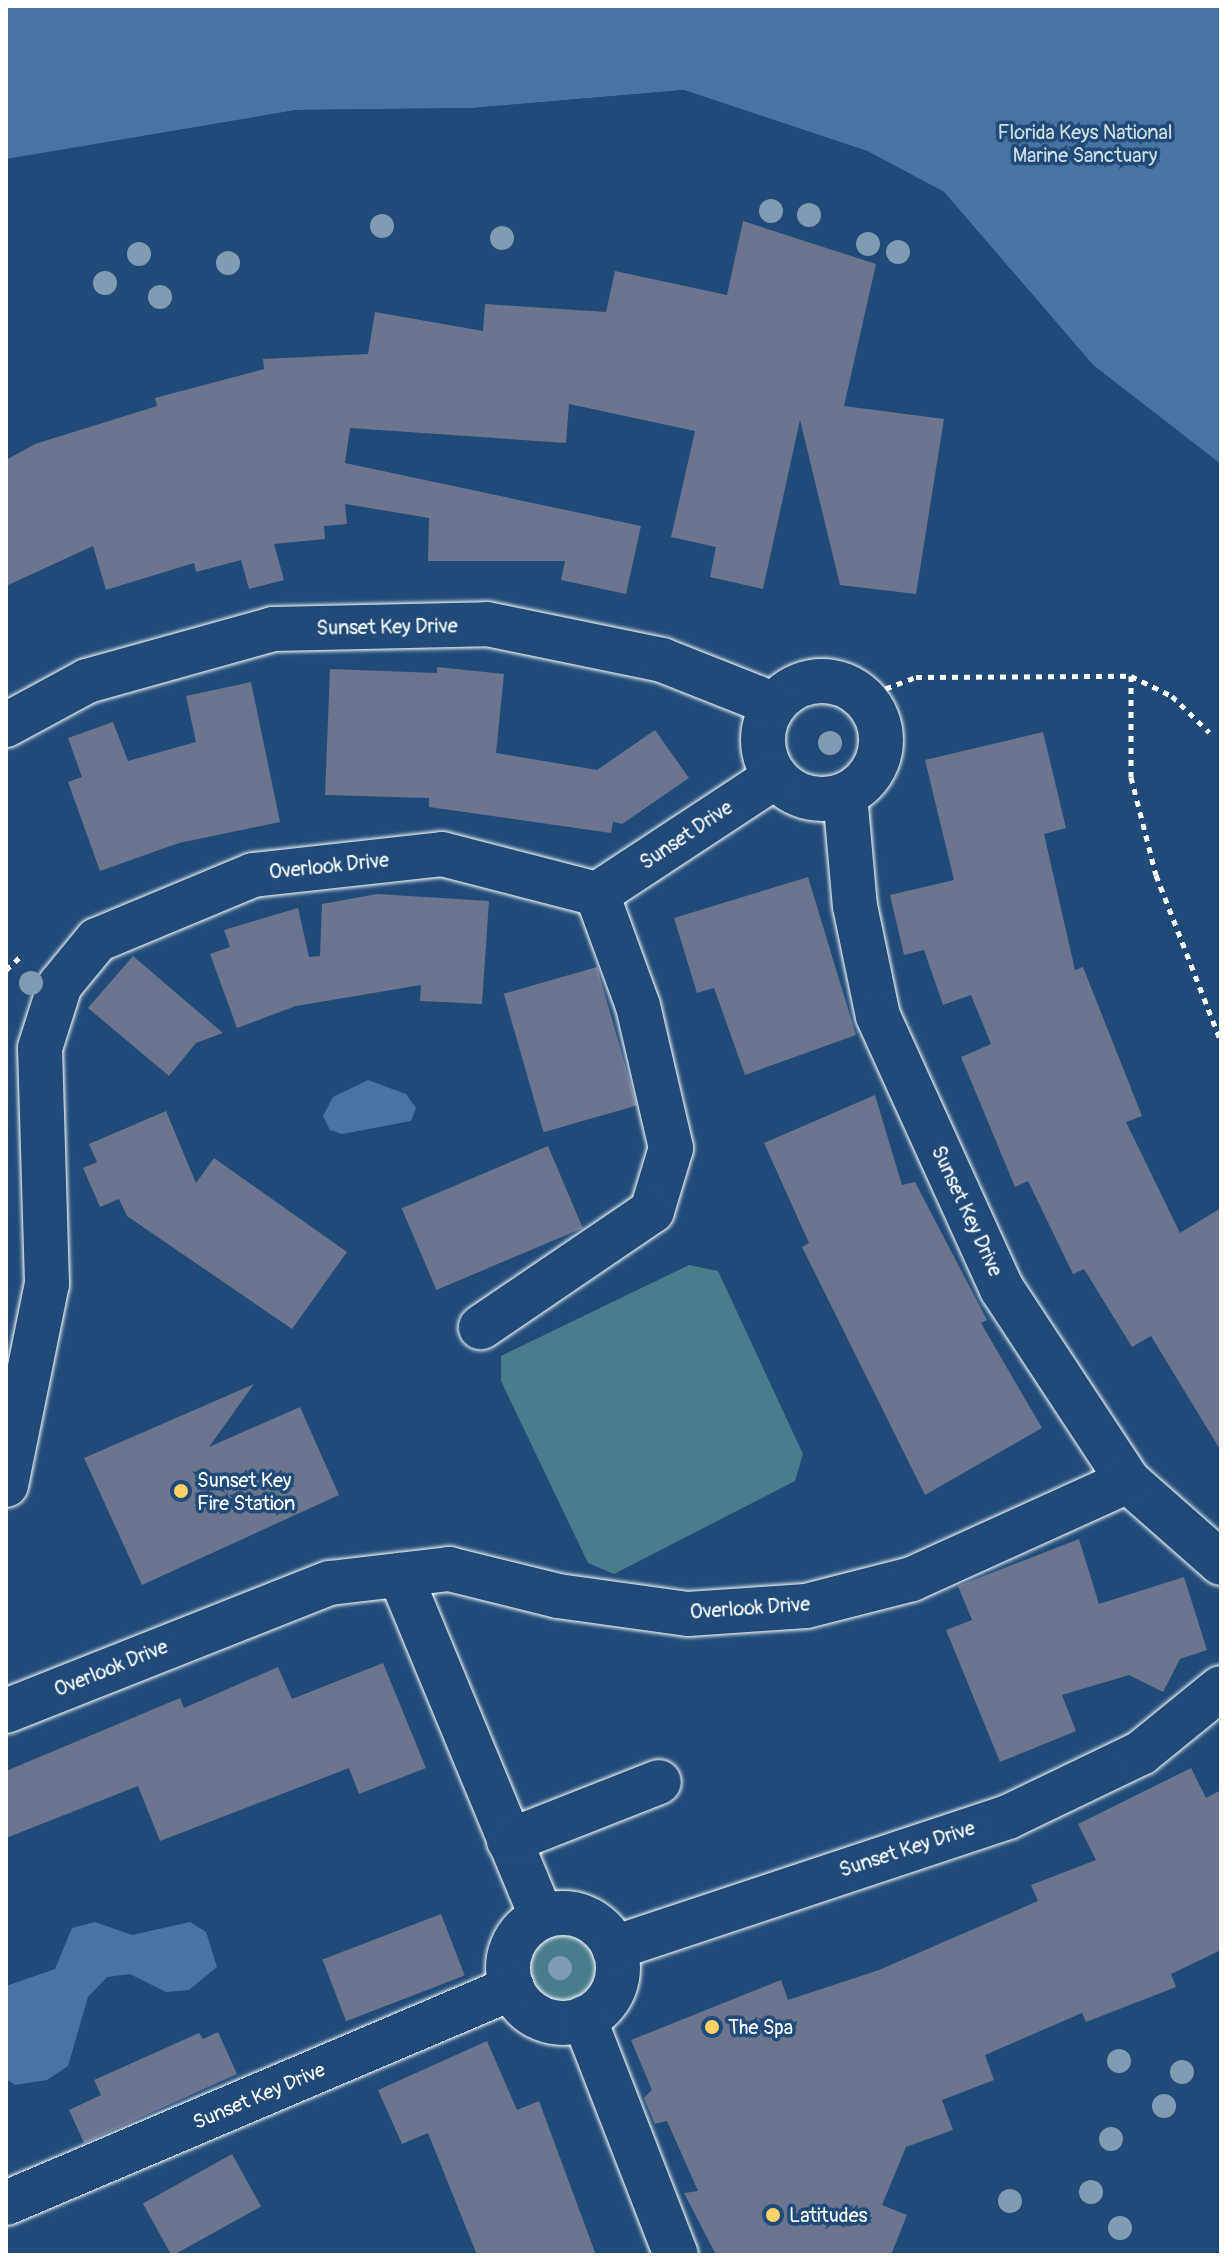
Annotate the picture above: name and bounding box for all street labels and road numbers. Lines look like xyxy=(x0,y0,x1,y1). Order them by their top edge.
street label: Sunset Key Drive xyxy=(316,614,458,640)
street label: Sunset Drive xyxy=(635,795,737,875)
street label: Overlook Drive xyxy=(268,848,390,884)
street label: Sunset Key Drive xyxy=(926,1142,1008,1280)
street label: Overlook Drive xyxy=(689,1592,811,1624)
street label: Overlook Drive xyxy=(51,1634,171,1702)
street label: Sunset Key Drive xyxy=(836,1816,978,1882)
street label: Sunset Key Drive xyxy=(189,2057,329,2135)

